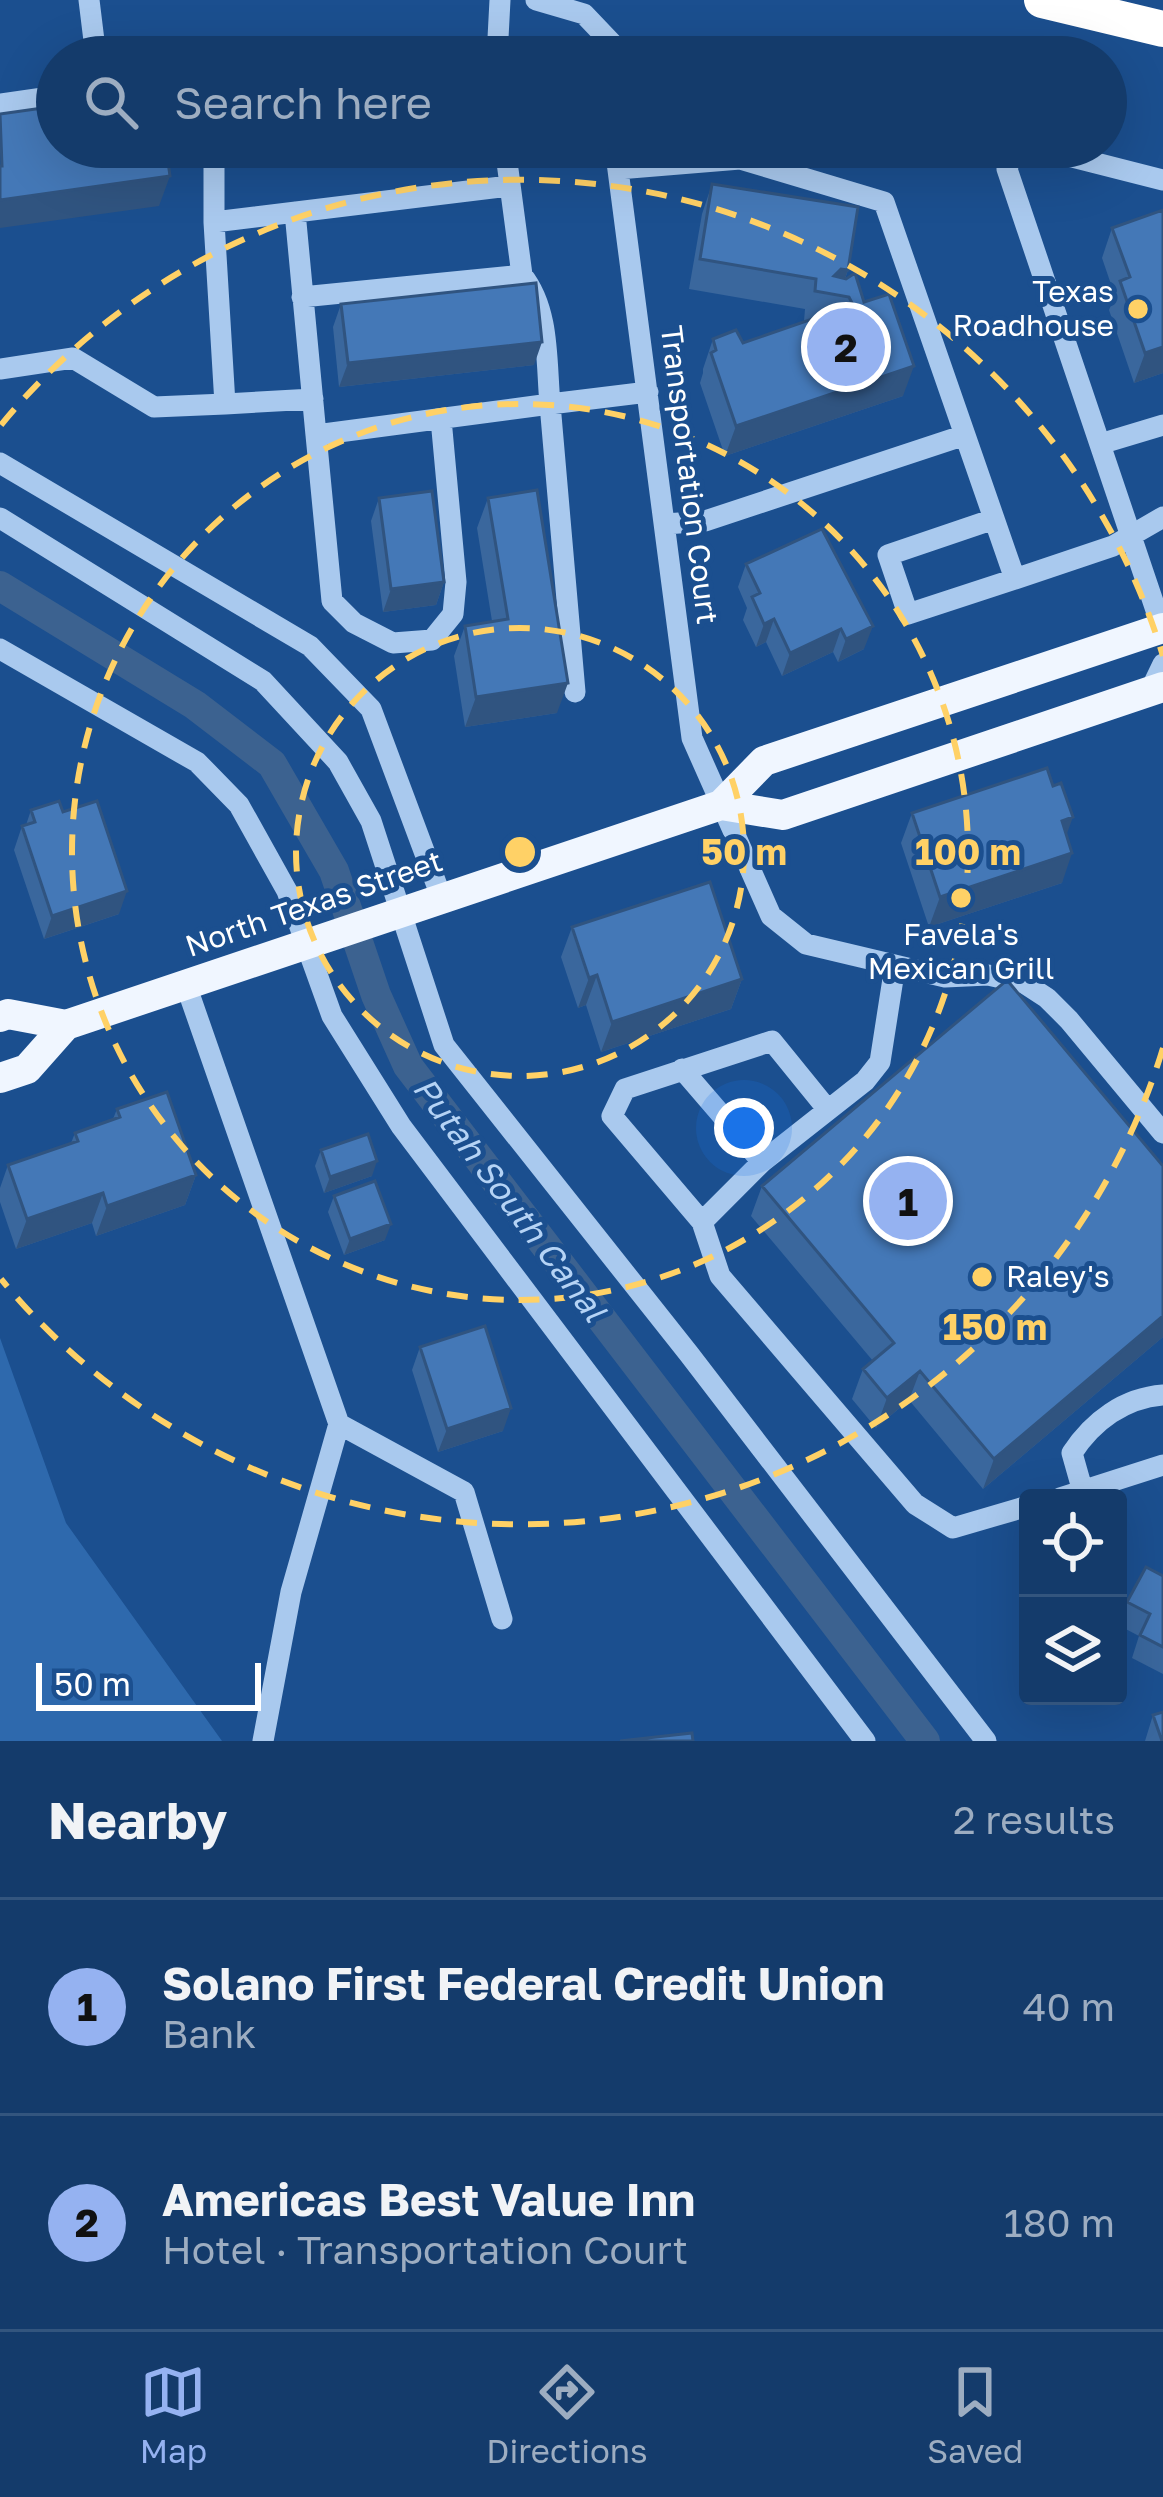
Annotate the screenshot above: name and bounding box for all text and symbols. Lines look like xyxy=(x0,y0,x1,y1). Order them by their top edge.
search box xyxy=(36,36,1127,168)
icon: search xyxy=(78,69,144,135)
text: Search here xyxy=(174,75,432,129)
place label: Texas Roadhouse xyxy=(953,273,1114,343)
marker: Texas Roadhouse xyxy=(1125,296,1151,322)
pin: 2 xyxy=(807,302,885,392)
street label: Transportation Court xyxy=(654,323,726,626)
text: 50 m xyxy=(701,830,787,873)
text: 100 m xyxy=(915,830,1021,873)
centre of rings xyxy=(499,831,541,873)
street label: North Texas Street xyxy=(181,842,447,964)
marker: Favela's Mexican Grill xyxy=(948,885,974,911)
place label: Favela's Mexican Grill xyxy=(868,916,1054,986)
water label: Putah South Canal xyxy=(406,1069,616,1329)
your location xyxy=(714,1098,774,1158)
pin: 1 xyxy=(869,1156,947,1246)
place label: Raley's xyxy=(1006,1258,1110,1294)
marker: Raley's xyxy=(969,1264,995,1290)
text: 150 m xyxy=(943,1305,1047,1348)
map controls xyxy=(1019,1489,1127,1705)
button: locate xyxy=(1019,1489,1127,1597)
button: layers xyxy=(1019,1597,1127,1705)
scale bar xyxy=(36,1657,261,1710)
text: 50 m xyxy=(54,1664,131,1703)
text: Nearby xyxy=(48,1789,227,1850)
text: 2 results xyxy=(953,1796,1115,1843)
text: Solano First Federal Credit Union xyxy=(162,1956,884,2010)
text: 1 xyxy=(77,1983,97,2030)
text: 40 m xyxy=(1023,1983,1115,2030)
text: Bank xyxy=(162,2010,256,2057)
text: Americas Best Value Inn xyxy=(162,2172,695,2226)
text: 2 xyxy=(75,2199,99,2246)
text: 180 m xyxy=(1004,2199,1115,2246)
text: Hotel · Transportation Court xyxy=(162,2226,688,2273)
tab: Map xyxy=(140,2359,207,2470)
tab: Directions xyxy=(486,2359,648,2470)
tab: Saved xyxy=(927,2359,1023,2470)

